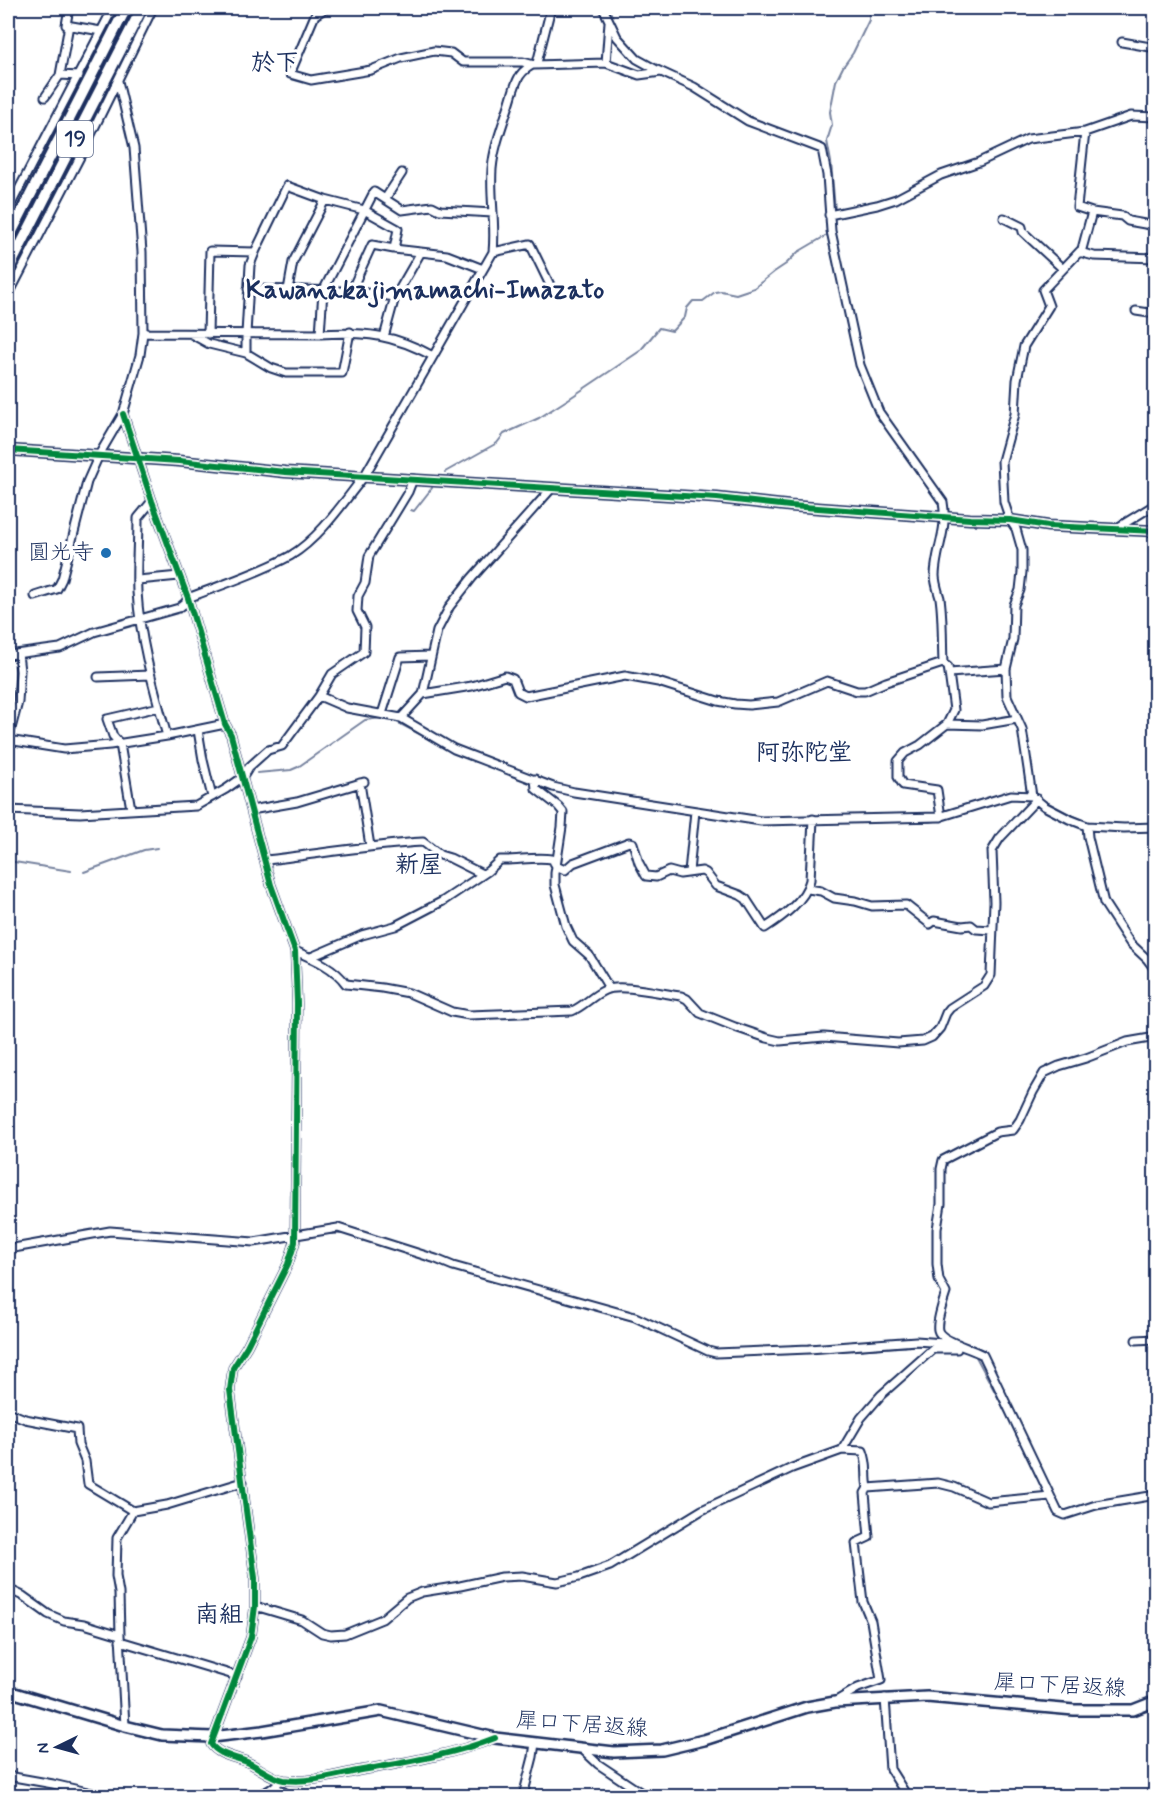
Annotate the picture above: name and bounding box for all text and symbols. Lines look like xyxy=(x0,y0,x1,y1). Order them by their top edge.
district label: 於下 xyxy=(251,48,299,79)
road number: 19 xyxy=(57,121,93,157)
district label: Kawanakajimamachi-Imazato xyxy=(246,274,604,308)
place label: 圓光寺 xyxy=(28,539,94,567)
marker: 圓光寺 xyxy=(99,546,113,560)
district label: 阿弥陀堂 xyxy=(756,738,852,769)
district label: 新屋 xyxy=(395,850,443,881)
district label: 南組 xyxy=(195,1600,243,1631)
street label: 犀口下居返線 xyxy=(993,1669,1127,1703)
street label: 犀口下居返線 xyxy=(515,1706,649,1744)
north arrow xyxy=(27,1717,87,1777)
text: N xyxy=(33,1742,54,1754)

